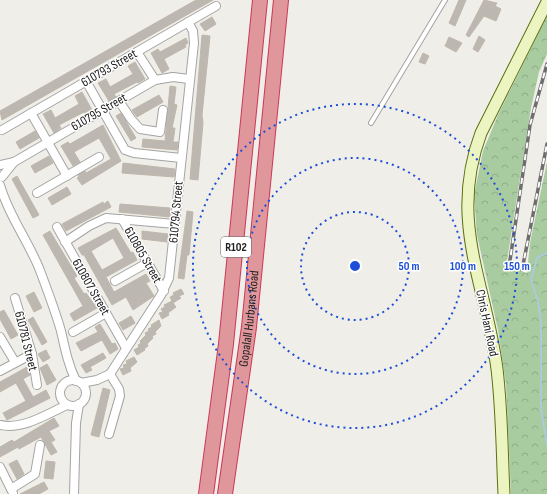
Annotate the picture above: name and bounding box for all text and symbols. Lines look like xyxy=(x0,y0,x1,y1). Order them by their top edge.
street label: 610793 Street xyxy=(78,46,140,90)
street label: 610795 Street xyxy=(68,90,130,134)
street label: 610794 Street xyxy=(165,180,187,244)
street label: 610805 Street xyxy=(121,224,166,286)
road number: R102 xyxy=(221,237,251,257)
street label: 610807 Street xyxy=(69,256,113,318)
centre of rings xyxy=(348,259,362,273)
text: 50 m xyxy=(399,259,419,274)
text: 100 m xyxy=(450,259,476,274)
text: 150 m xyxy=(504,259,530,274)
street label: Gopalall Hurbans Road xyxy=(235,270,262,368)
street label: Chris Hani Road xyxy=(472,288,502,358)
street label: 610781 Street xyxy=(11,310,41,373)

